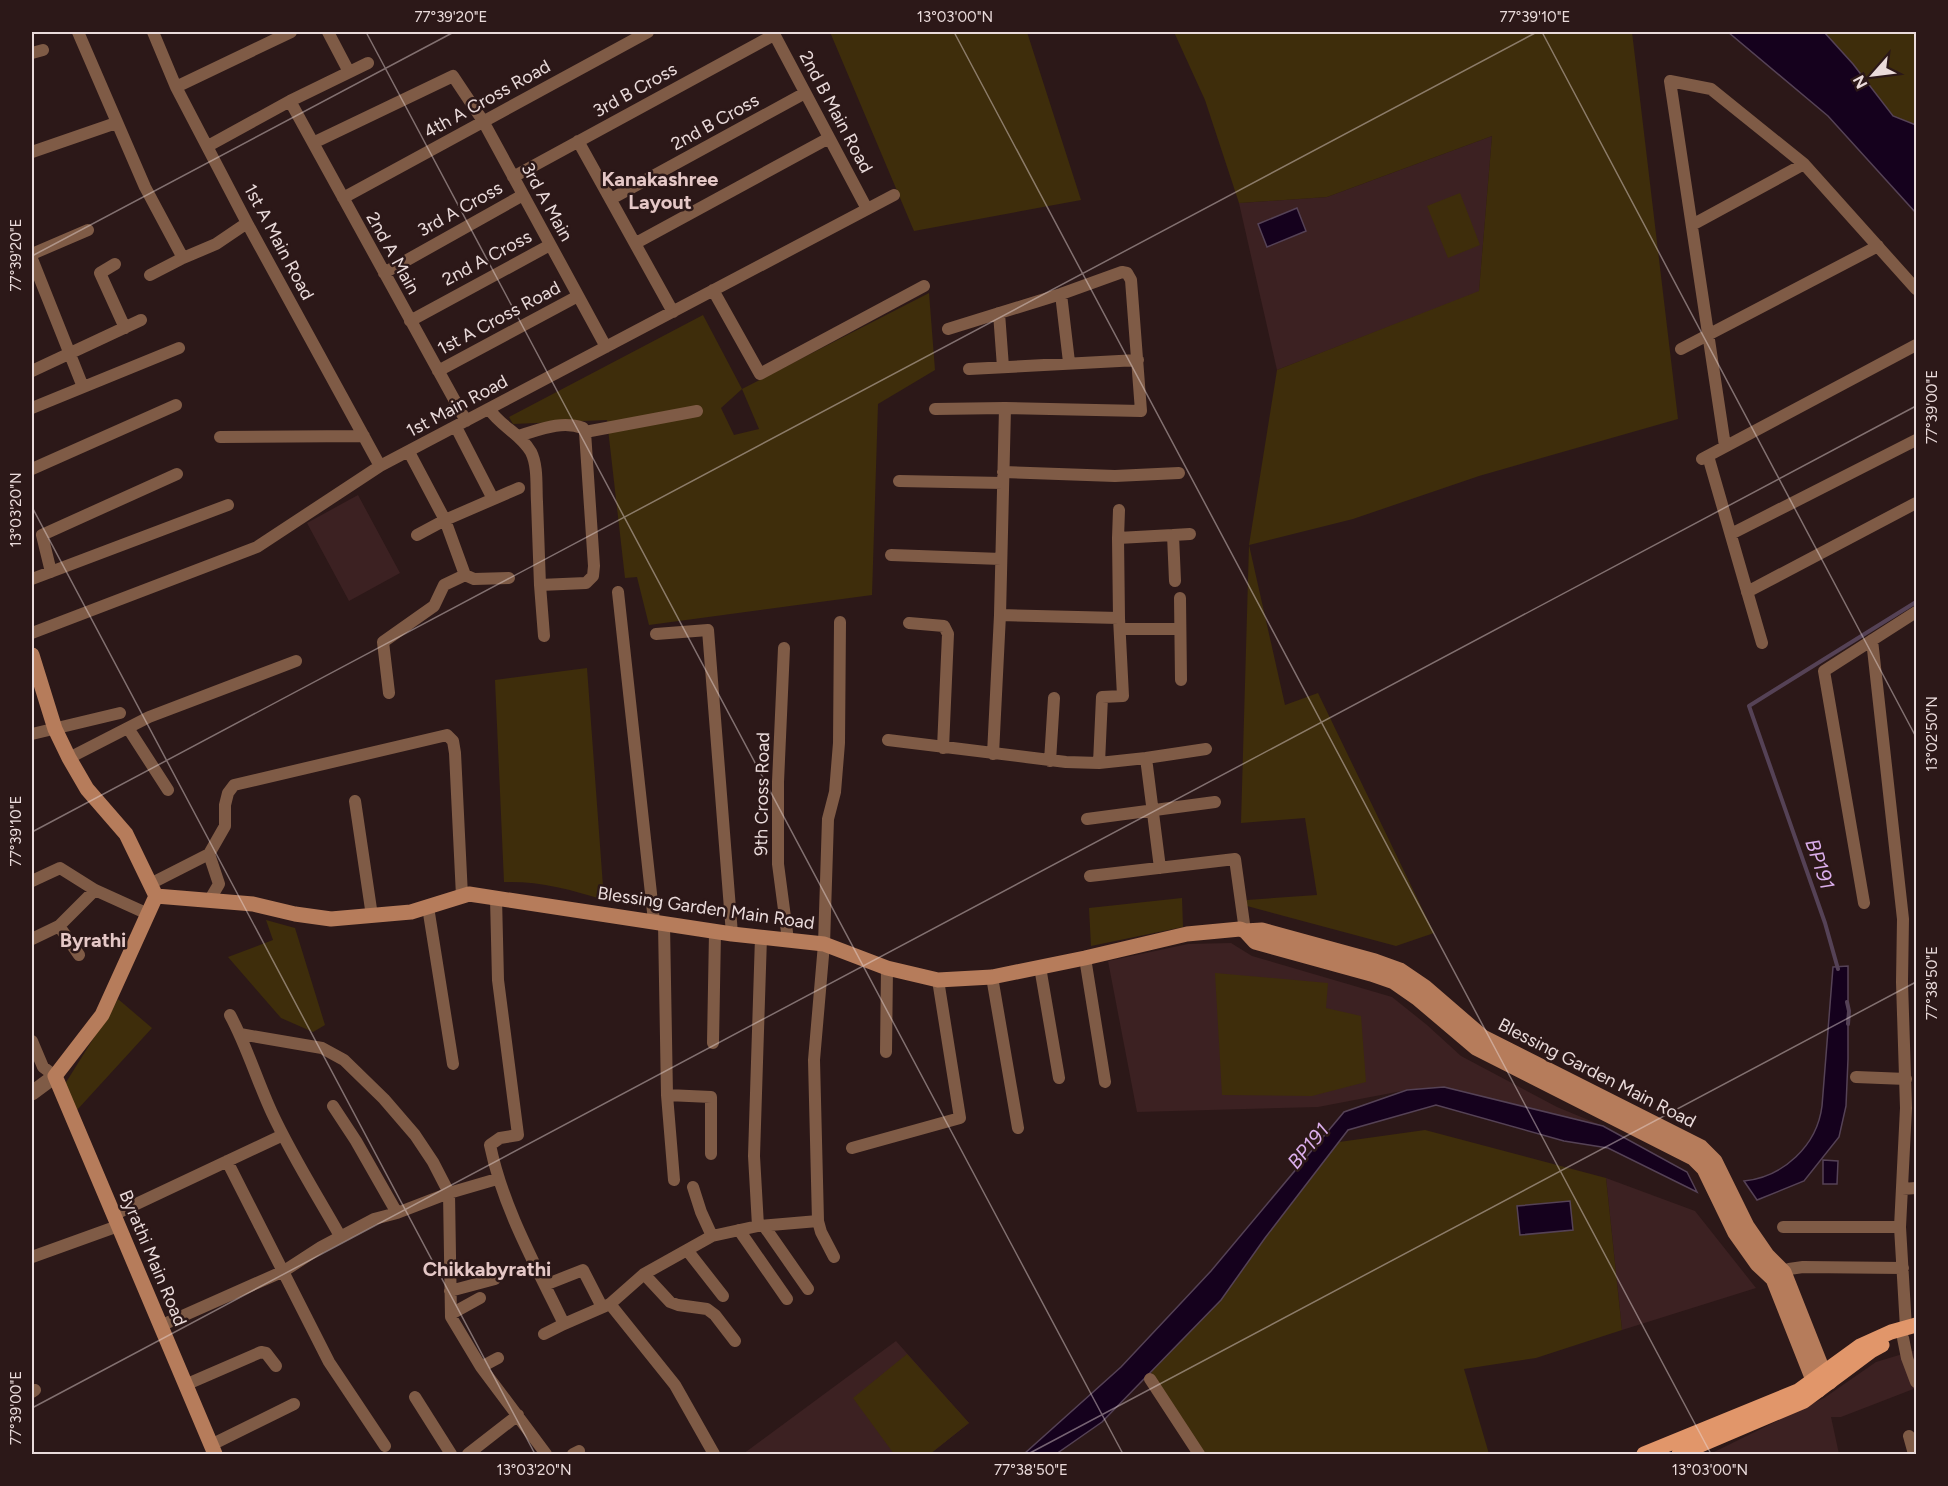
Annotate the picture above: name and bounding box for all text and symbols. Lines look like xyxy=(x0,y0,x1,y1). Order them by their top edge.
text: 77°39'20"E xyxy=(415,8,487,26)
text: 13°03'00"N xyxy=(917,8,993,26)
text: 77°39'10"E xyxy=(1500,8,1570,26)
north arrow xyxy=(1843,45,1903,105)
street label: 2nd B Main Road xyxy=(795,47,877,177)
street label: 4th A Cross Road xyxy=(420,55,554,143)
street label: 3rd B Cross xyxy=(589,58,681,122)
text: N xyxy=(1849,72,1871,92)
street label: 2nd B Cross xyxy=(667,89,763,155)
street label: 3rd A Main xyxy=(516,159,578,245)
district label: Kanakashree Layout xyxy=(602,167,718,214)
street label: 3rd A Cross xyxy=(414,177,506,241)
street label: 1st A Main Road xyxy=(239,180,319,304)
street label: 2nd A Main xyxy=(361,208,425,298)
text: 77°39'20"E xyxy=(7,219,25,291)
street label: 2nd A Cross xyxy=(439,225,535,291)
street label: 1st A Cross Road xyxy=(434,276,564,360)
street label: 1st Main Road xyxy=(403,370,511,442)
text: 77°39'00"E xyxy=(1923,370,1941,444)
text: 13°03'20"N xyxy=(7,472,25,548)
text: 13°02'50"N xyxy=(1923,696,1941,772)
street label: 9th Cross Road xyxy=(750,732,774,856)
text: 77°39'10"E xyxy=(7,796,25,866)
water label: BP191 xyxy=(1800,836,1840,892)
street label: Blessing Garden Main Road xyxy=(596,882,816,934)
district label: Byrathi xyxy=(60,928,126,952)
text: 77°38'50"E xyxy=(1923,946,1941,1020)
street label: Blessing Garden Main Road xyxy=(1494,1013,1700,1133)
water label: BP191 xyxy=(1282,1118,1334,1174)
street label: Byrathi Main Road xyxy=(114,1187,192,1329)
district label: Chikkabyrathi xyxy=(423,1257,551,1281)
text: 77°39'00"E xyxy=(7,1371,25,1445)
text: 13°03'20"N xyxy=(496,1461,572,1479)
text: 77°38'50"E xyxy=(994,1461,1068,1479)
text: 13°03'00"N xyxy=(1672,1461,1748,1479)

